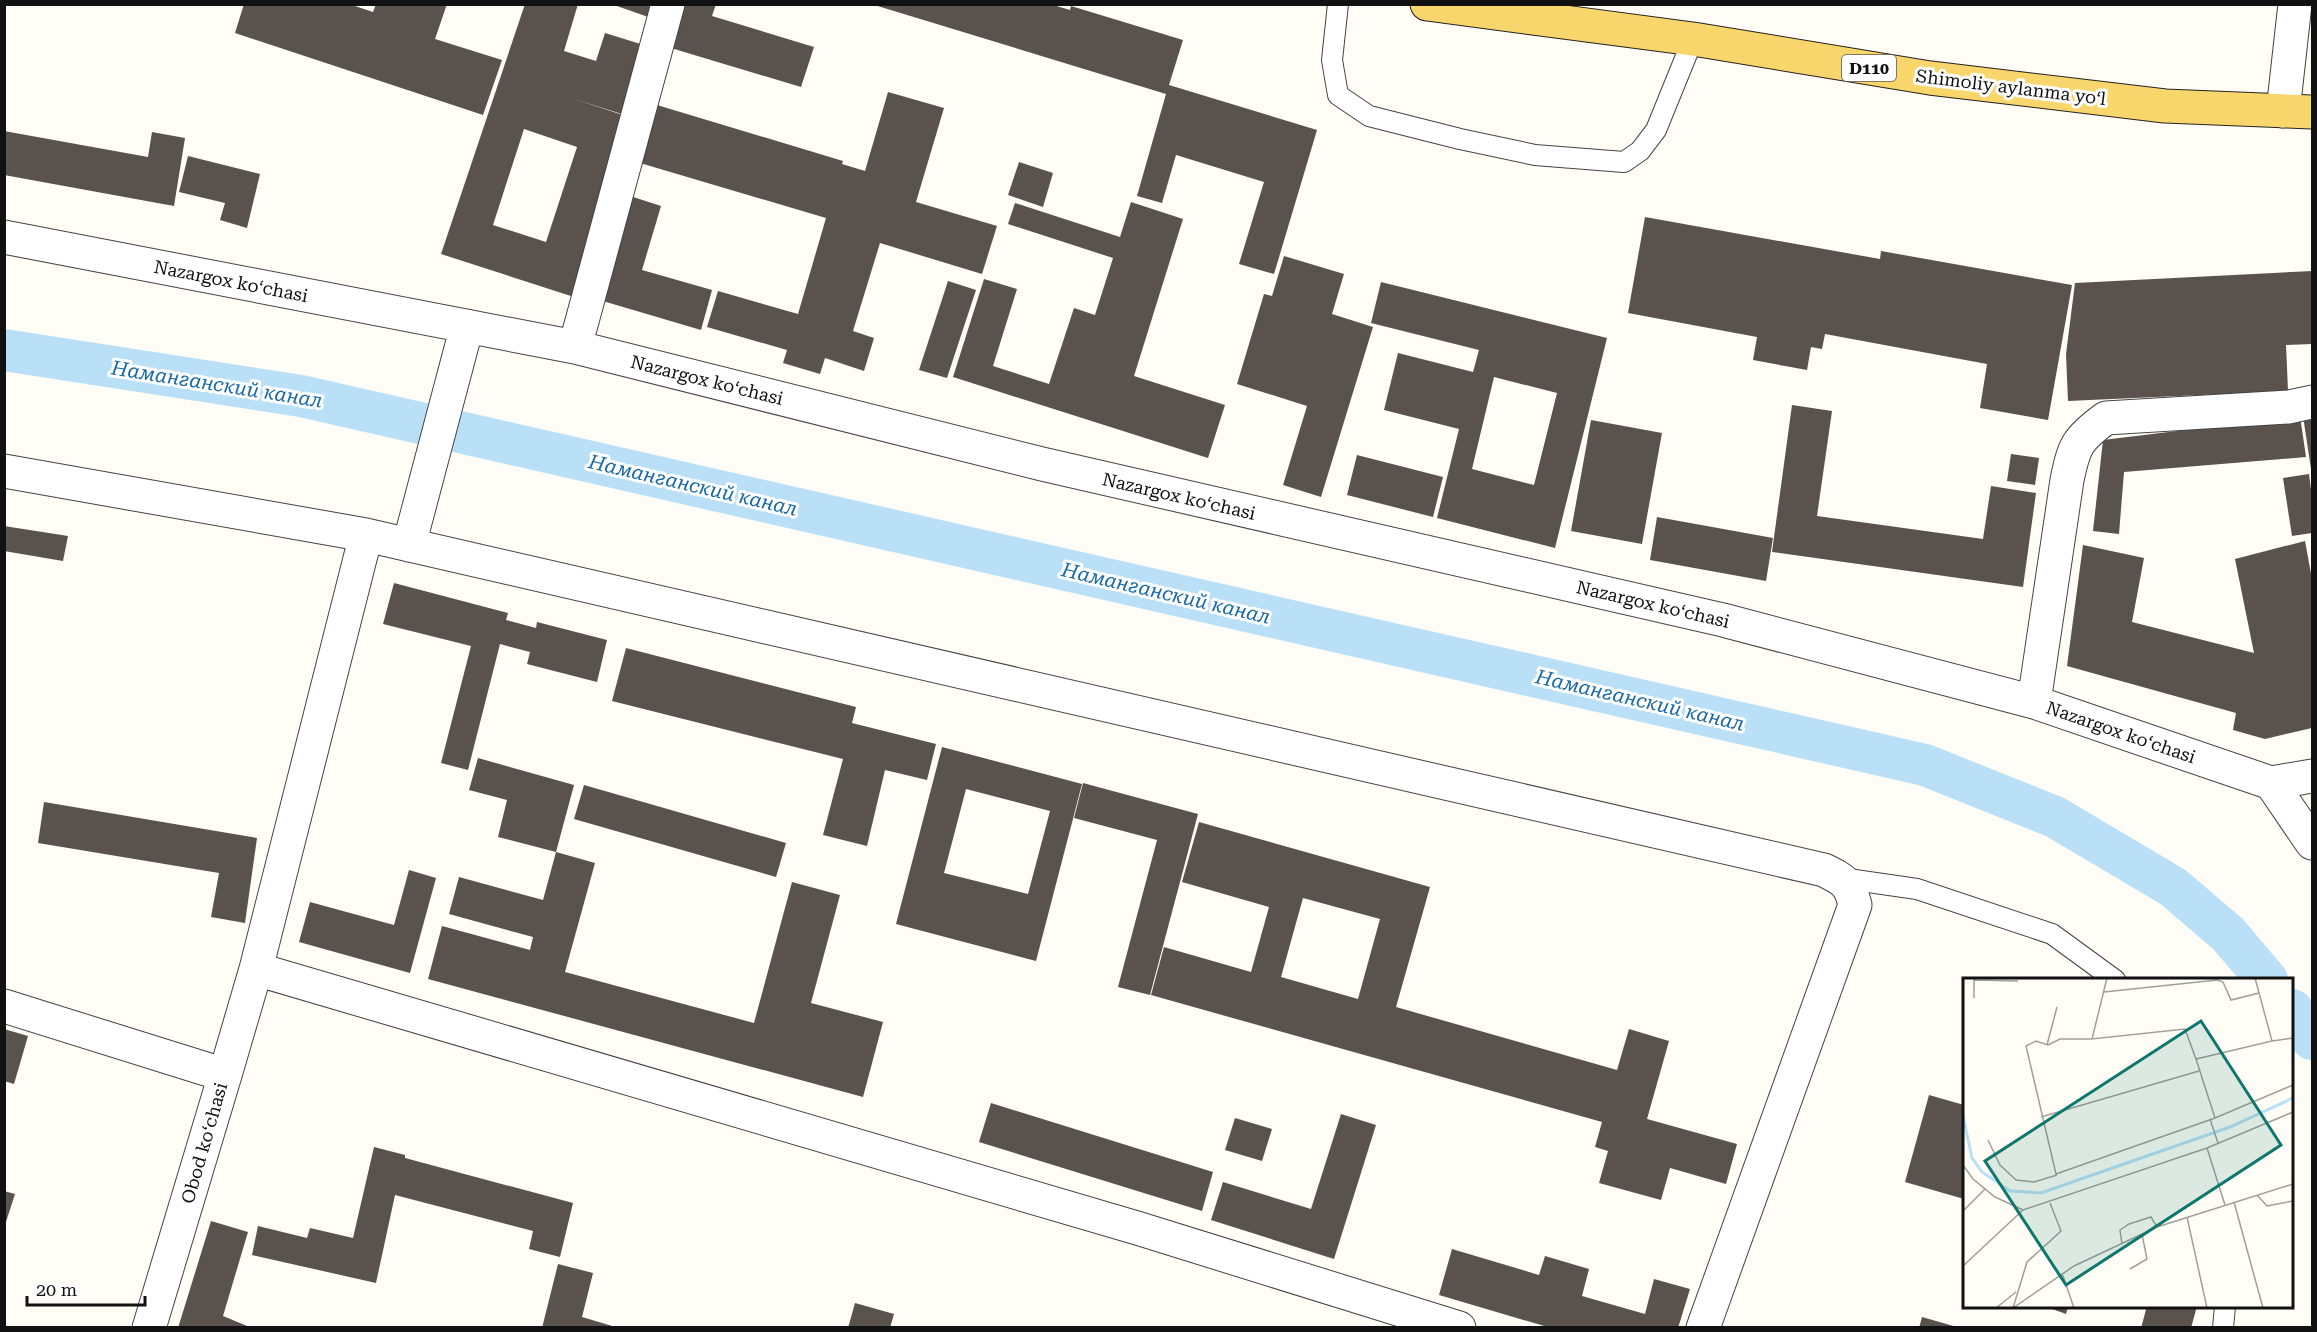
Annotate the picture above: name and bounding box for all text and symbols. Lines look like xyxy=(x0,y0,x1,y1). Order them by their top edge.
road number: D110 xyxy=(1842,55,1896,81)
street label: Shimoliy aylanma yoʻl xyxy=(1915,65,2108,109)
street label: Nazargox koʻchasi xyxy=(152,256,310,306)
street label: Nazargox koʻchasi xyxy=(628,351,786,409)
water label: Наманганский канал xyxy=(109,355,324,413)
water label: Наманганский канал xyxy=(585,449,800,521)
street label: Nazargox koʻchasi xyxy=(1100,468,1258,524)
water label: Наманганский канал xyxy=(1058,557,1273,629)
street label: Nazargox koʻchasi xyxy=(1574,576,1732,632)
water label: Наманганский канал xyxy=(1532,664,1747,736)
street label: Nazargox koʻchasi xyxy=(2044,697,2199,767)
inset map xyxy=(1963,978,2293,1308)
street label: Obod koʻchasi xyxy=(177,1080,231,1206)
scale bar xyxy=(27,1269,146,1307)
text: 20 m xyxy=(36,1279,77,1300)

